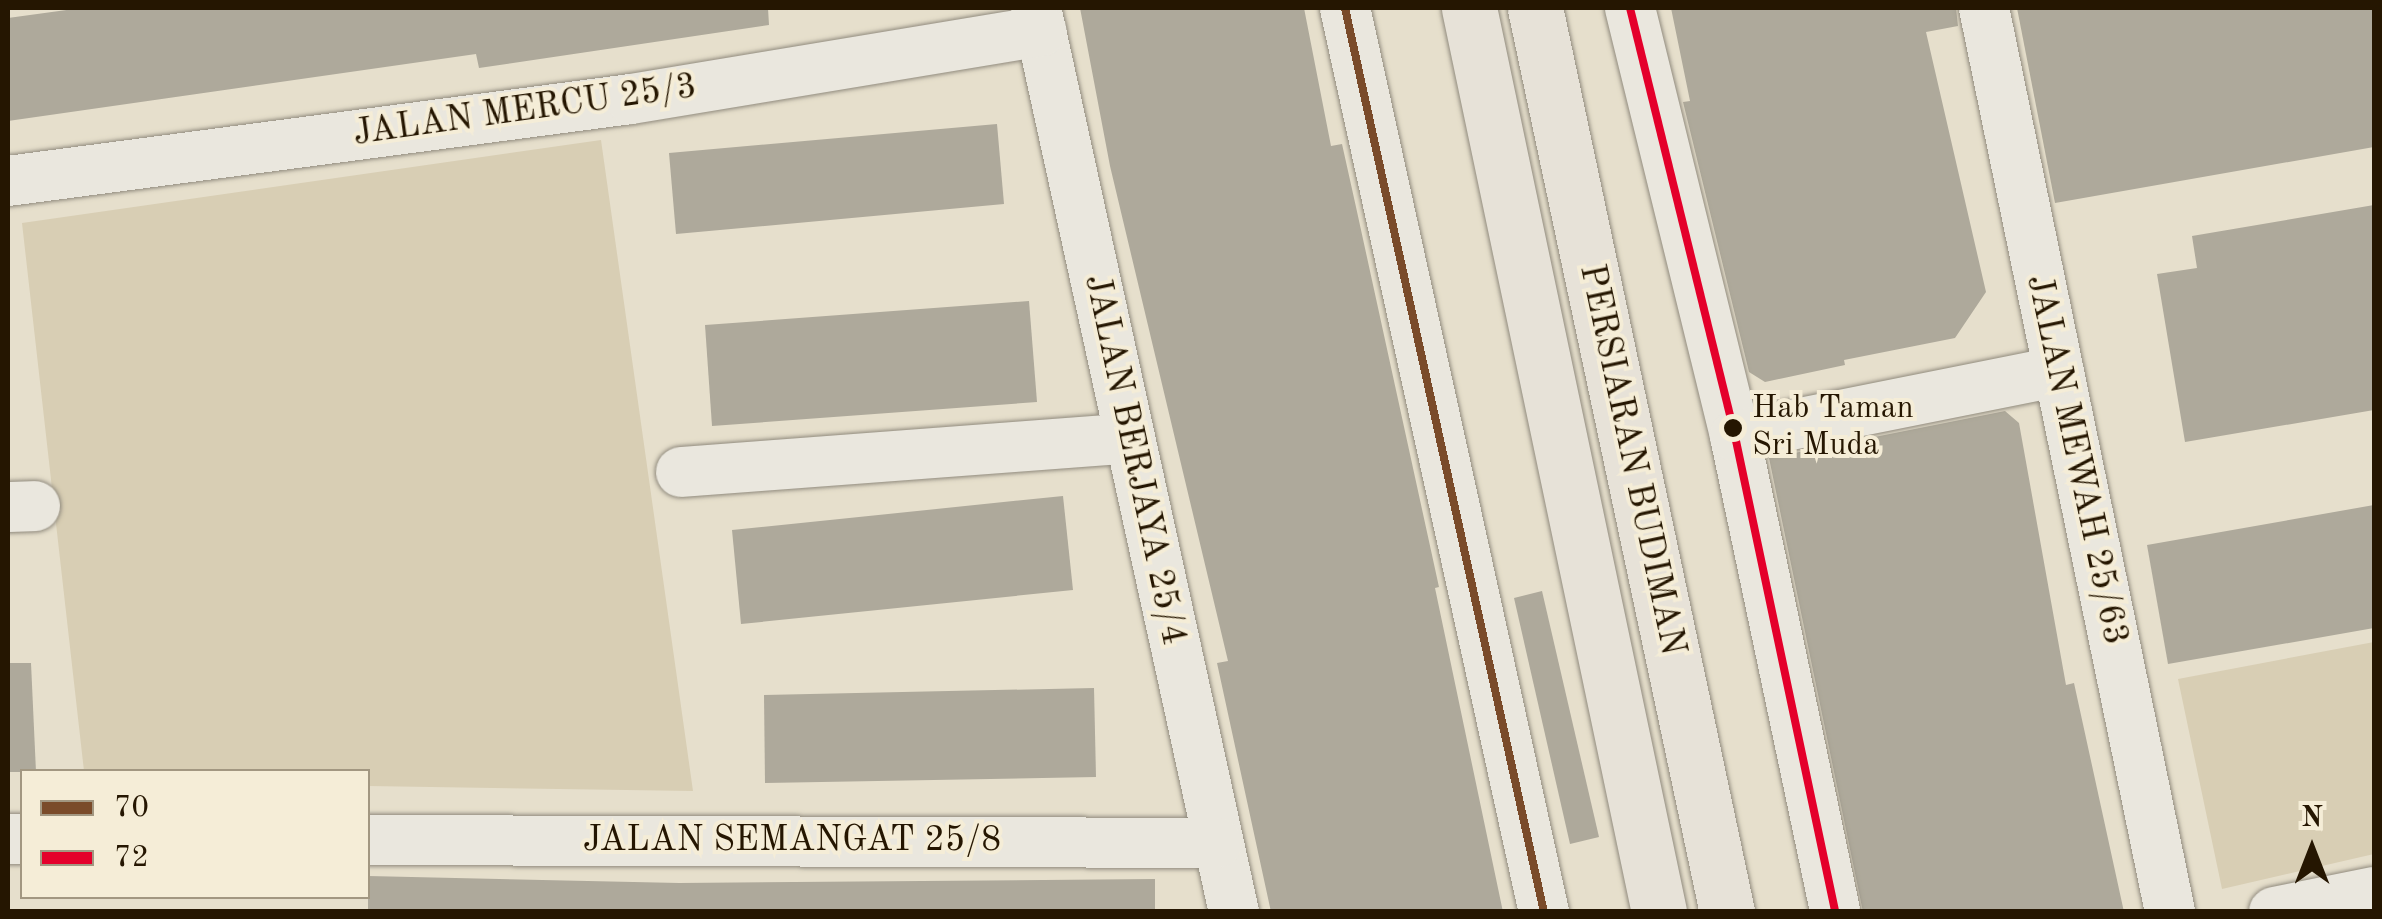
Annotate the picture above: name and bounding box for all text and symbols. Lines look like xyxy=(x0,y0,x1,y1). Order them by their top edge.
street label: JALAN MERCU 25/3 xyxy=(351,66,699,156)
street label: PERSIARAN BUDIMAN xyxy=(1569,261,1693,659)
street label: JALAN BERJAYA 25/4 xyxy=(1074,271,1194,649)
street label: JALAN MEWAH 25/63 xyxy=(2016,271,2136,649)
place label: Hab Taman Sri Muda xyxy=(1752,391,1914,466)
marker: Hab Taman Sri Muda xyxy=(1723,418,1743,438)
legend xyxy=(20,769,370,899)
text: 70 xyxy=(114,793,149,823)
north arrow xyxy=(2262,799,2362,899)
text: N xyxy=(2301,805,2323,833)
street label: JALAN SEMANGAT 25/8 xyxy=(583,820,1001,862)
text: 72 xyxy=(114,843,149,873)

